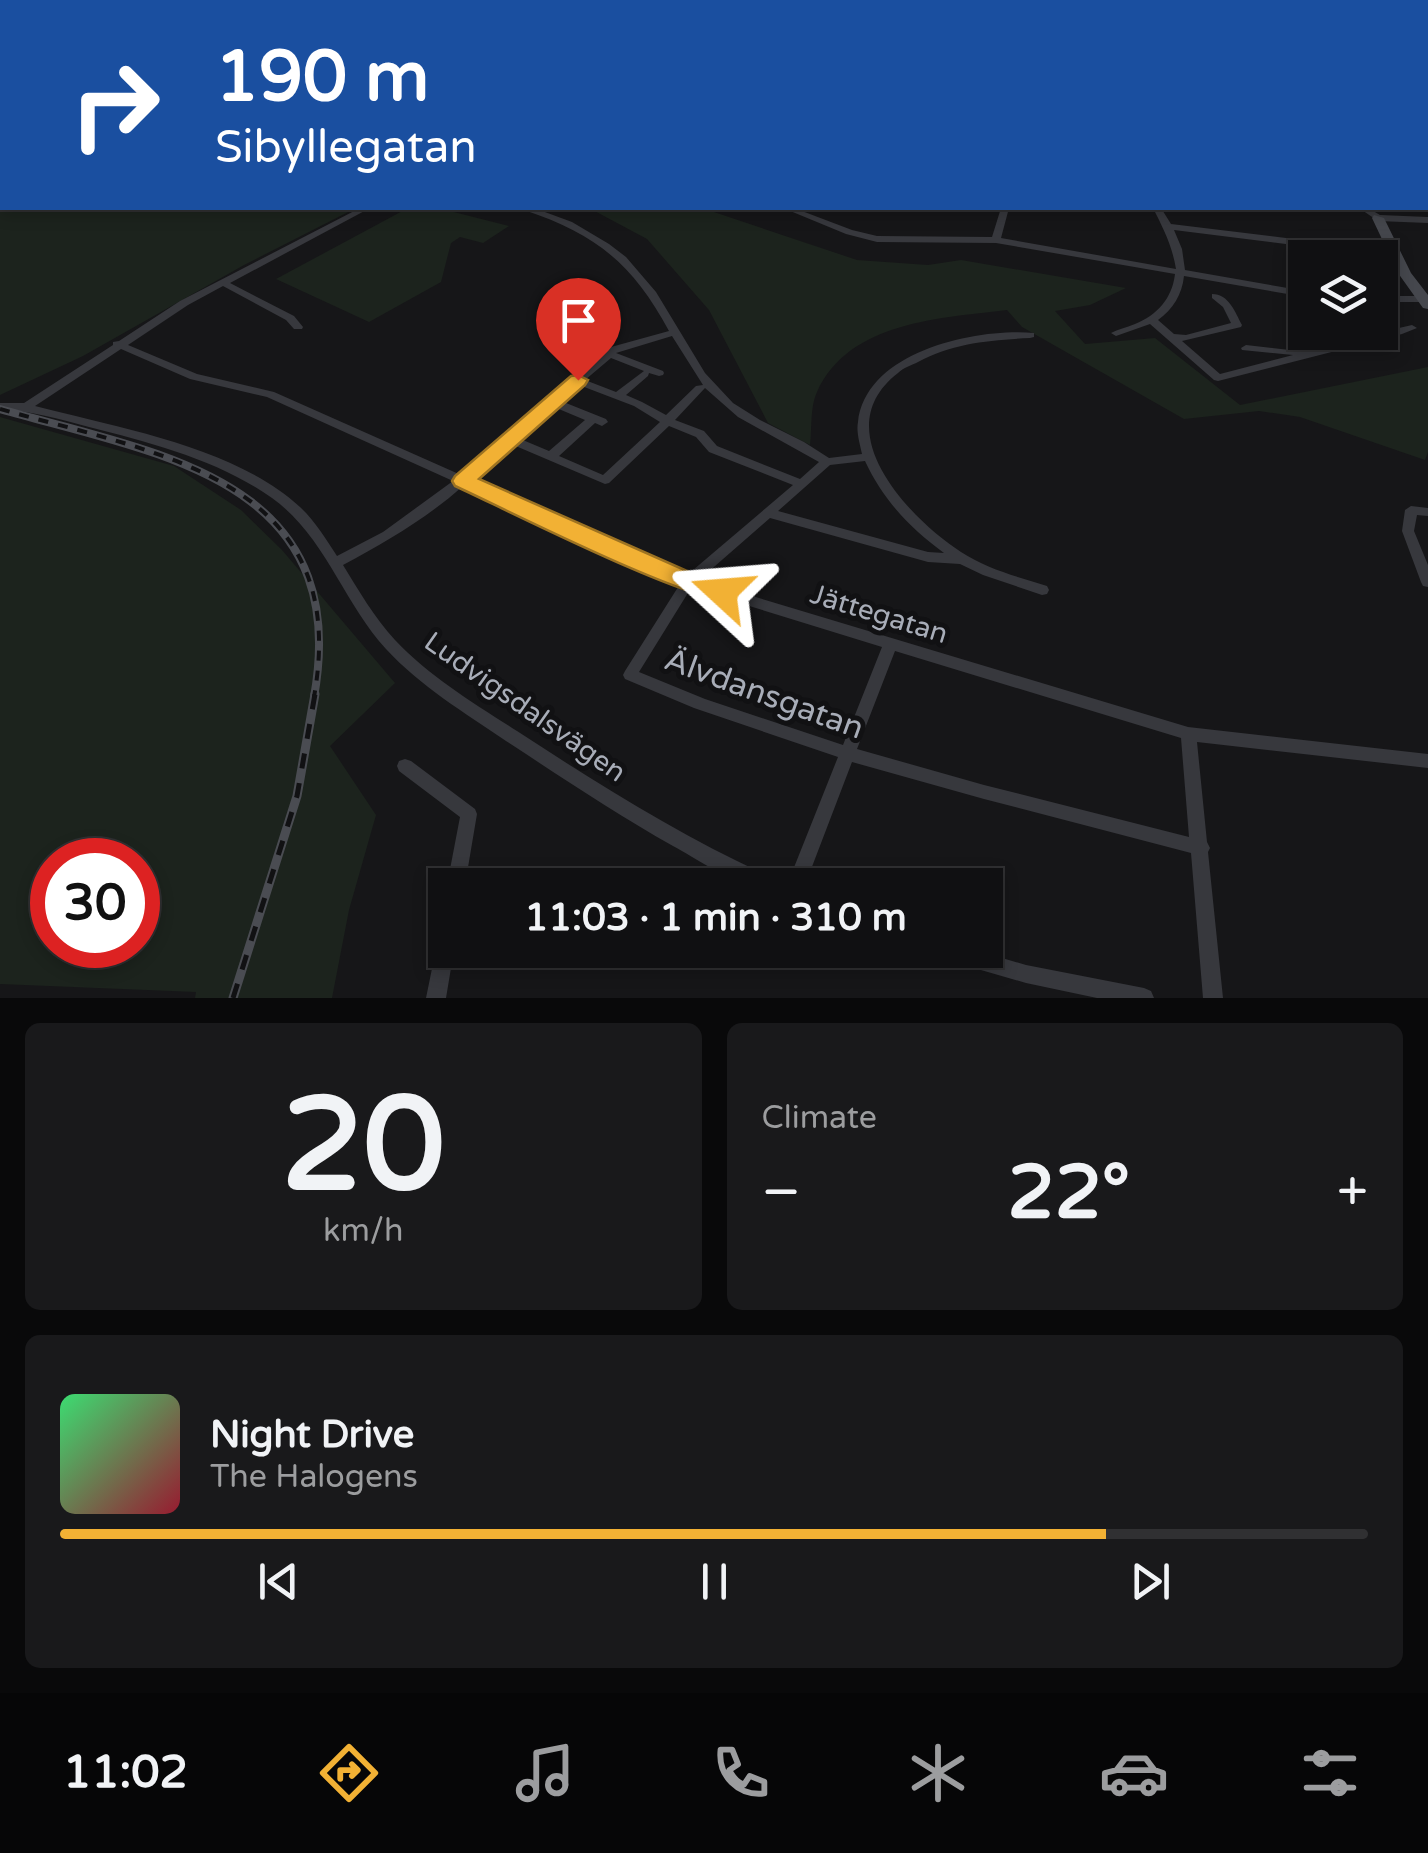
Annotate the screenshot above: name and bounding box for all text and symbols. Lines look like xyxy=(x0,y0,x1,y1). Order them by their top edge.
text: 190 m xyxy=(215,36,429,120)
icon: right xyxy=(50,40,180,170)
text: Sibyllegatan xyxy=(215,121,477,175)
map controls xyxy=(1288,240,1398,350)
button: layers xyxy=(1288,240,1398,350)
pin xyxy=(536,278,621,381)
icon: arrive xyxy=(551,293,606,348)
position arrow xyxy=(670,540,774,644)
street label: Jättegatan xyxy=(806,577,952,651)
street label: Ludvigsdalsvägen xyxy=(418,625,632,789)
street label: Älvdansgatan xyxy=(659,640,869,748)
speed limit sign: 30 xyxy=(30,838,160,968)
text: 11:03 · 1 min · 310 m xyxy=(524,895,907,941)
text: 20 xyxy=(282,1069,445,1225)
text: Climate xyxy=(762,1099,877,1137)
text: 22° xyxy=(1008,1148,1130,1238)
text: − xyxy=(762,1160,801,1226)
text: + xyxy=(1337,1160,1368,1226)
text: km/h xyxy=(323,1212,403,1250)
text: Night Drive xyxy=(210,1412,414,1458)
text: The Halogens xyxy=(210,1458,418,1496)
icon: previous xyxy=(251,1554,306,1609)
icon: pause xyxy=(687,1554,742,1609)
icon: next xyxy=(1123,1554,1178,1609)
icon: directions xyxy=(314,1738,384,1808)
icon: music xyxy=(510,1738,580,1808)
icon: phone xyxy=(706,1738,776,1808)
icon: climate xyxy=(903,1738,973,1808)
icon: car xyxy=(1099,1738,1169,1808)
icon: filters xyxy=(1295,1738,1365,1808)
text: 11:02 xyxy=(63,1746,188,1800)

